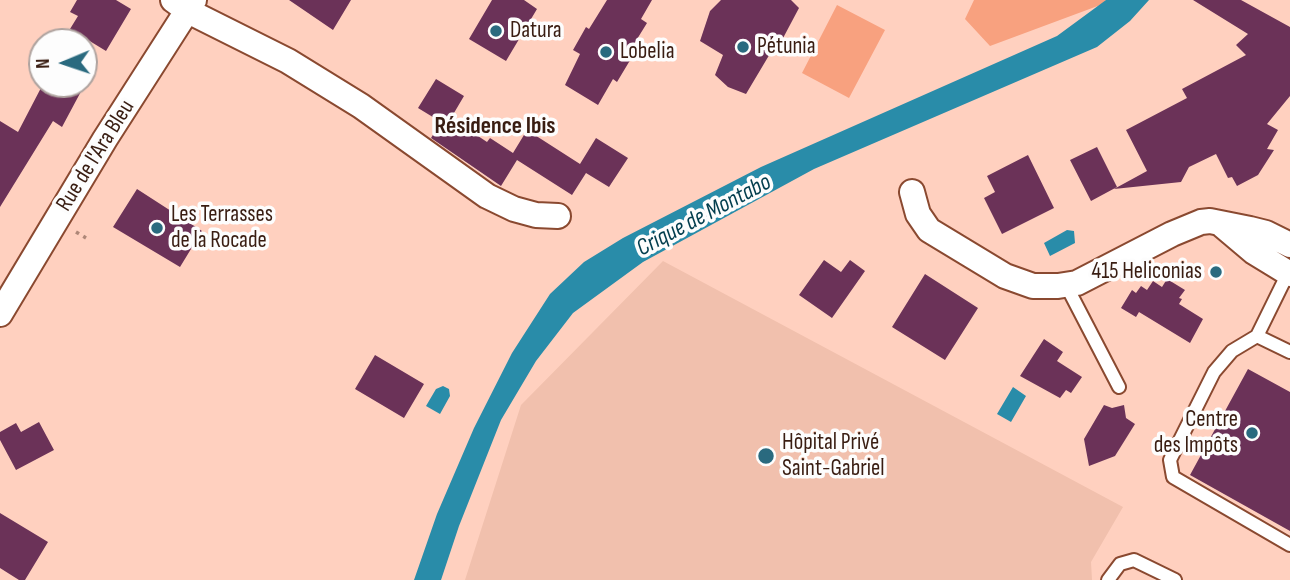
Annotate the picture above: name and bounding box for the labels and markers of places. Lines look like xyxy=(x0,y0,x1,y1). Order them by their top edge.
place label: Datura xyxy=(510,17,562,45)
marker: Datura xyxy=(488,23,504,39)
place label: Pétunia xyxy=(757,33,815,61)
place label: Lobelia xyxy=(620,38,674,66)
marker: Pétunia xyxy=(735,39,751,55)
marker: Lobelia xyxy=(598,44,614,60)
place label: Les Terrasses de la Rocade xyxy=(171,201,273,255)
marker: Les Terrasses de la Rocade xyxy=(149,220,165,236)
place label: 415 Heliconias xyxy=(1092,258,1202,286)
marker: 415 Heliconias xyxy=(1208,264,1224,280)
place label: Centre des Impôts xyxy=(1154,406,1238,460)
marker: Centre des Impôts xyxy=(1244,425,1260,441)
place label: Hôpital Privé Saint-Gabriel xyxy=(782,429,885,483)
marker: Hôpital Privé Saint-Gabriel xyxy=(756,446,776,466)

